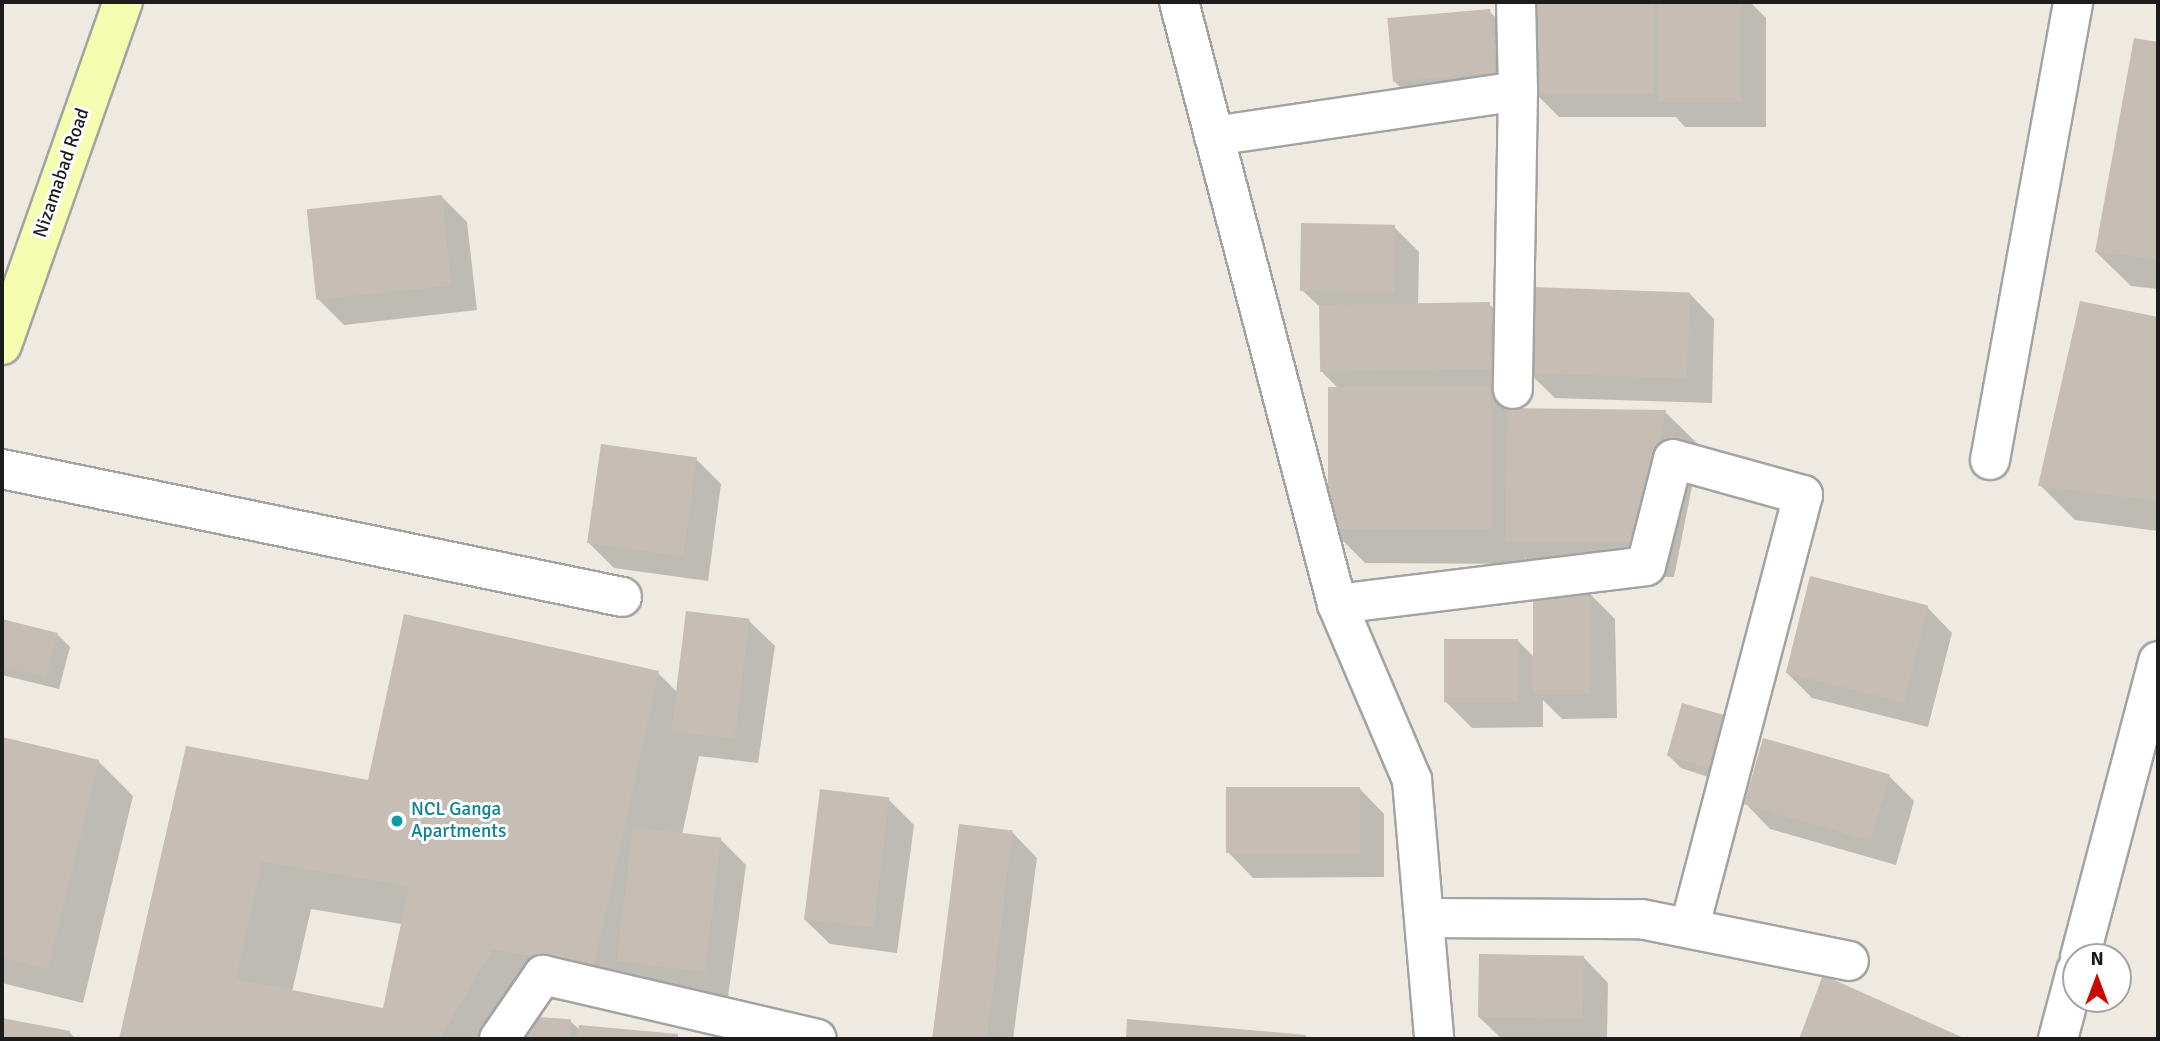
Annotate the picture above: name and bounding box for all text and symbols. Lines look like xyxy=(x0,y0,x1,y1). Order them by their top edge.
street label: Nizamabad Road xyxy=(29,105,95,241)
place label: NCL Ganga Apartments xyxy=(411,799,506,843)
marker: NCL Ganga Apartments xyxy=(389,813,405,829)
north arrow xyxy=(2062,943,2132,1013)
text: N xyxy=(2090,947,2104,971)

